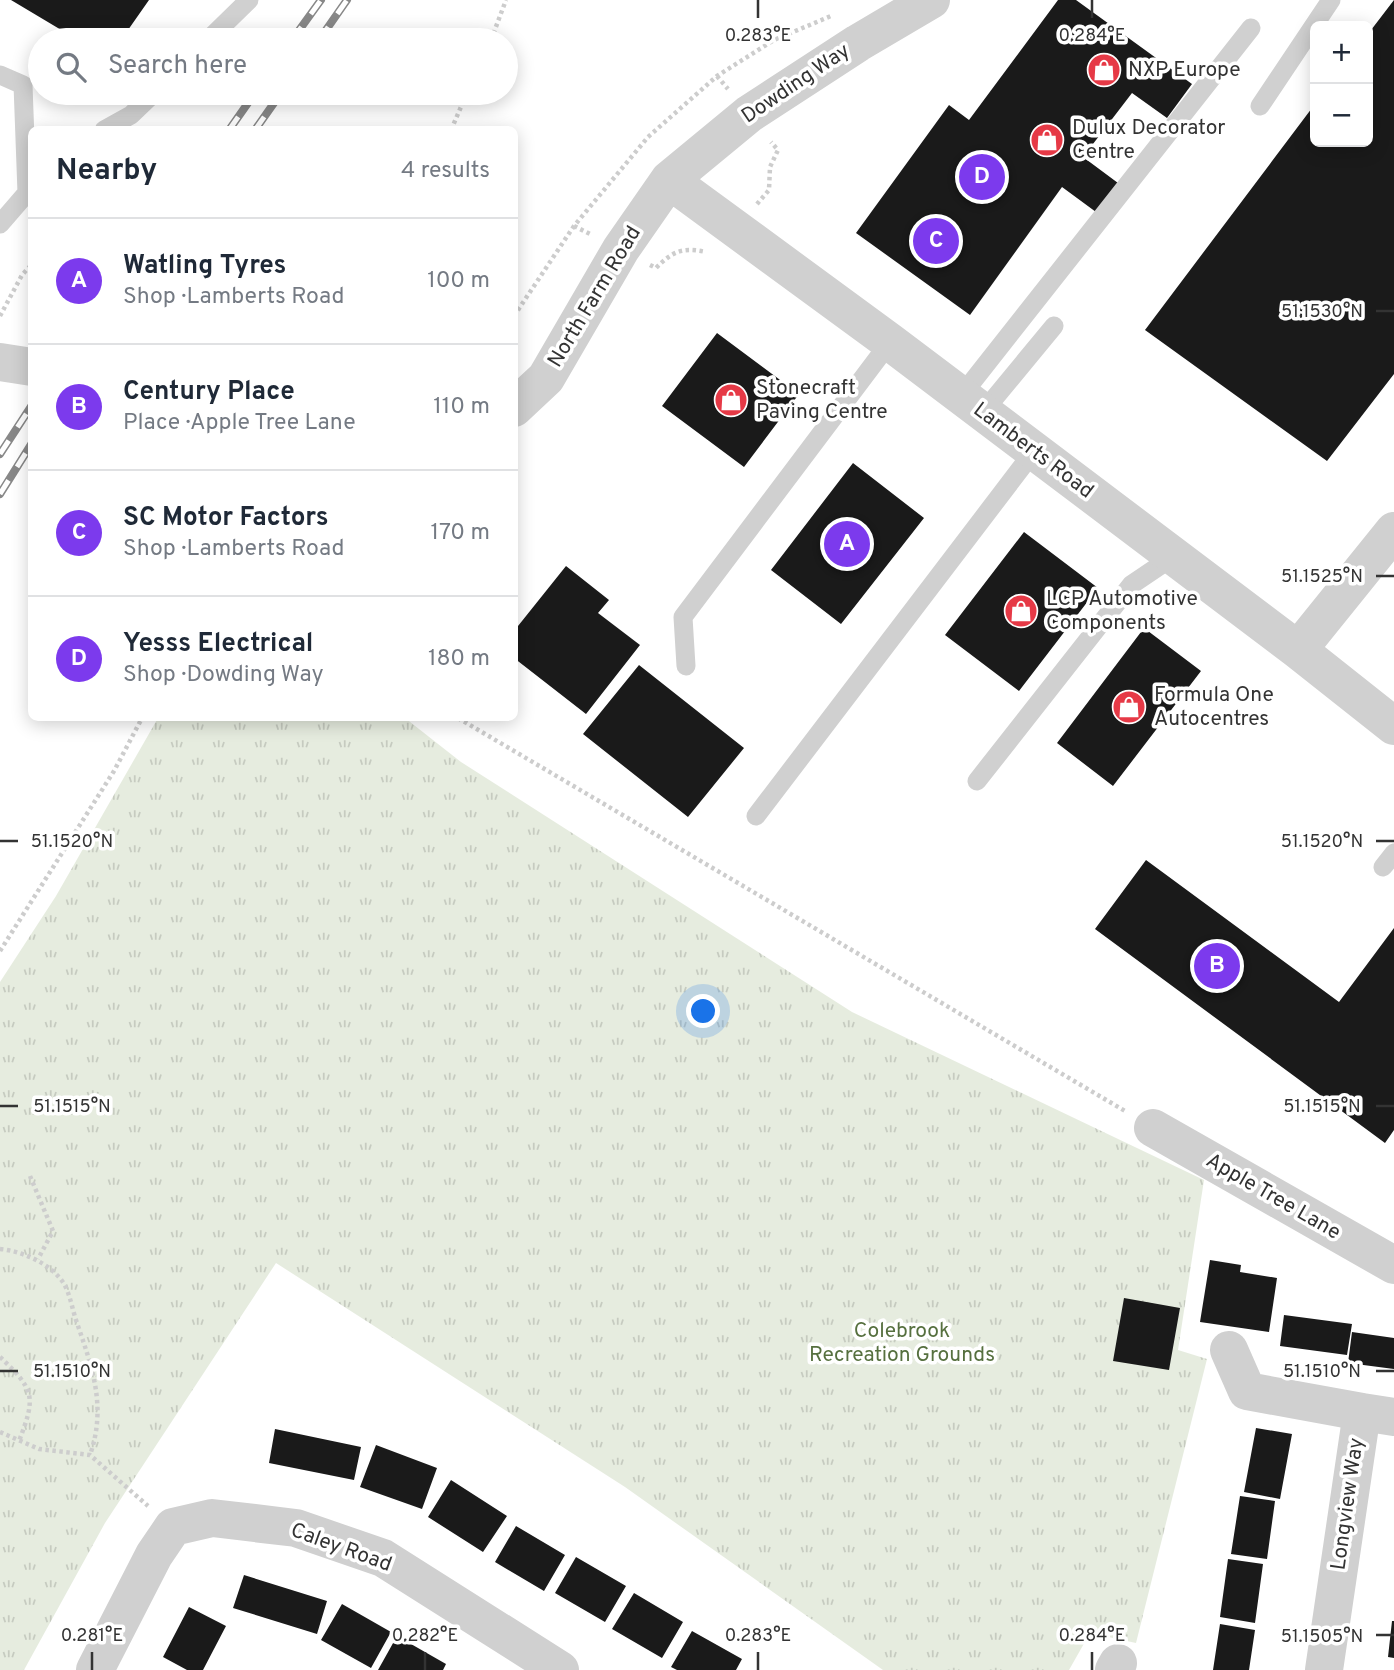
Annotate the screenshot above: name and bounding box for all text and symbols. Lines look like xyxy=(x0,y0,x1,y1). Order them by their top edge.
map controls xyxy=(1310,21,1373,147)
button: + xyxy=(1310,21,1373,84)
text: 0.283°E xyxy=(725,25,791,48)
text: 0.284°E xyxy=(1059,25,1125,48)
search box xyxy=(28,28,518,105)
street label: Dowding Way xyxy=(737,38,855,130)
icon: search xyxy=(52,48,90,86)
text: Search here xyxy=(108,50,247,83)
shop icon: NXP Europe xyxy=(1085,51,1123,89)
place label: NXP Europe xyxy=(1128,57,1241,84)
button: − xyxy=(1310,84,1373,147)
place label: Dulux Decorator Centre xyxy=(1072,115,1225,166)
shop icon: Dulux Decorator Centre xyxy=(1028,121,1066,159)
pin: D xyxy=(959,151,1005,203)
text: Nearby xyxy=(56,153,157,190)
text: 4 results xyxy=(401,157,490,186)
pin: C xyxy=(913,215,959,267)
street label: North Farm Road xyxy=(542,221,648,373)
text: Watling Tyres xyxy=(123,250,286,283)
text: A xyxy=(71,267,87,296)
text: 100 m xyxy=(427,267,490,296)
text: Shop · Lamberts Road xyxy=(123,283,344,312)
text: 51.1530°N xyxy=(1281,301,1363,324)
place label: Stonecraft Paving Centre xyxy=(756,375,888,426)
text: Century Place xyxy=(123,376,295,409)
shop icon: Stonecraft Paving Centre xyxy=(712,381,750,419)
text: B xyxy=(71,393,87,422)
text: 110 m xyxy=(433,393,490,422)
street label: Lamberts Road xyxy=(967,397,1099,505)
text: Place · Apple Tree Lane xyxy=(123,409,356,438)
text: SC Motor Factors xyxy=(123,502,329,535)
pin: A xyxy=(824,518,870,570)
text: C xyxy=(72,519,86,548)
text: 170 m xyxy=(431,519,490,548)
text: Shop · Lamberts Road xyxy=(123,535,344,564)
text: 51.1525°N xyxy=(1281,566,1363,589)
place label: LCP Automotive Components xyxy=(1046,586,1198,637)
shop icon: LCP Automotive Components xyxy=(1002,592,1040,630)
text: Yesss Electrical xyxy=(123,628,313,661)
text: D xyxy=(71,645,87,674)
text: 180 m xyxy=(428,645,490,674)
text: Shop · Dowding Way xyxy=(123,661,324,690)
place label: Formula One Autocentres xyxy=(1154,682,1274,733)
shop icon: Formula One Autocentres xyxy=(1110,688,1148,726)
text: 51.1520°N xyxy=(31,831,113,854)
text: 51.1520°N xyxy=(1281,831,1363,854)
pin: B xyxy=(1194,940,1240,992)
your location xyxy=(686,994,720,1028)
text: 51.1515°N xyxy=(33,1096,111,1119)
text: 51.1515°N xyxy=(1283,1096,1361,1119)
street label: Apple Tree Lane xyxy=(1201,1148,1345,1246)
park label: Colebrook Recreation Grounds xyxy=(809,1318,995,1369)
text: 51.1510°N xyxy=(33,1361,111,1384)
text: 51.1510°N xyxy=(1283,1361,1361,1384)
street label: Longview Way xyxy=(1325,1436,1371,1572)
street label: Caley Road xyxy=(287,1517,395,1579)
text: 0.281°E xyxy=(61,1625,123,1648)
text: 0.282°E xyxy=(392,1625,458,1648)
text: 0.283°E xyxy=(725,1625,791,1648)
text: 0.284°E xyxy=(1059,1625,1125,1648)
text: 51.1505°N xyxy=(1281,1626,1363,1649)

